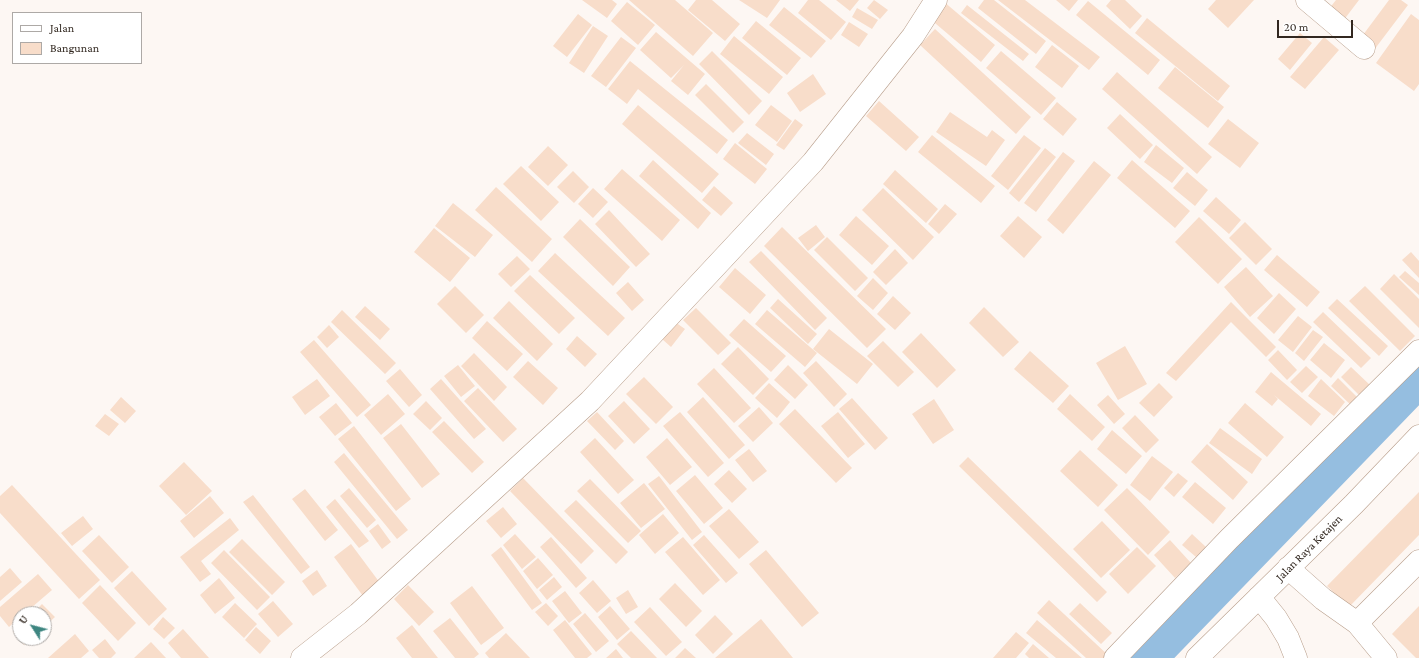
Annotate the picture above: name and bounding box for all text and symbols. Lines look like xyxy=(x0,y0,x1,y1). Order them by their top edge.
legend xyxy=(12,12,142,64)
scale bar xyxy=(1279,12,1355,38)
text: 20 m xyxy=(1284,20,1308,34)
text: Jalan xyxy=(50,21,74,35)
text: Bangunan xyxy=(50,41,99,55)
street label: Jalan Raya Ketajen xyxy=(1273,512,1345,584)
north arrow xyxy=(12,606,52,646)
text: U xyxy=(16,613,30,626)

